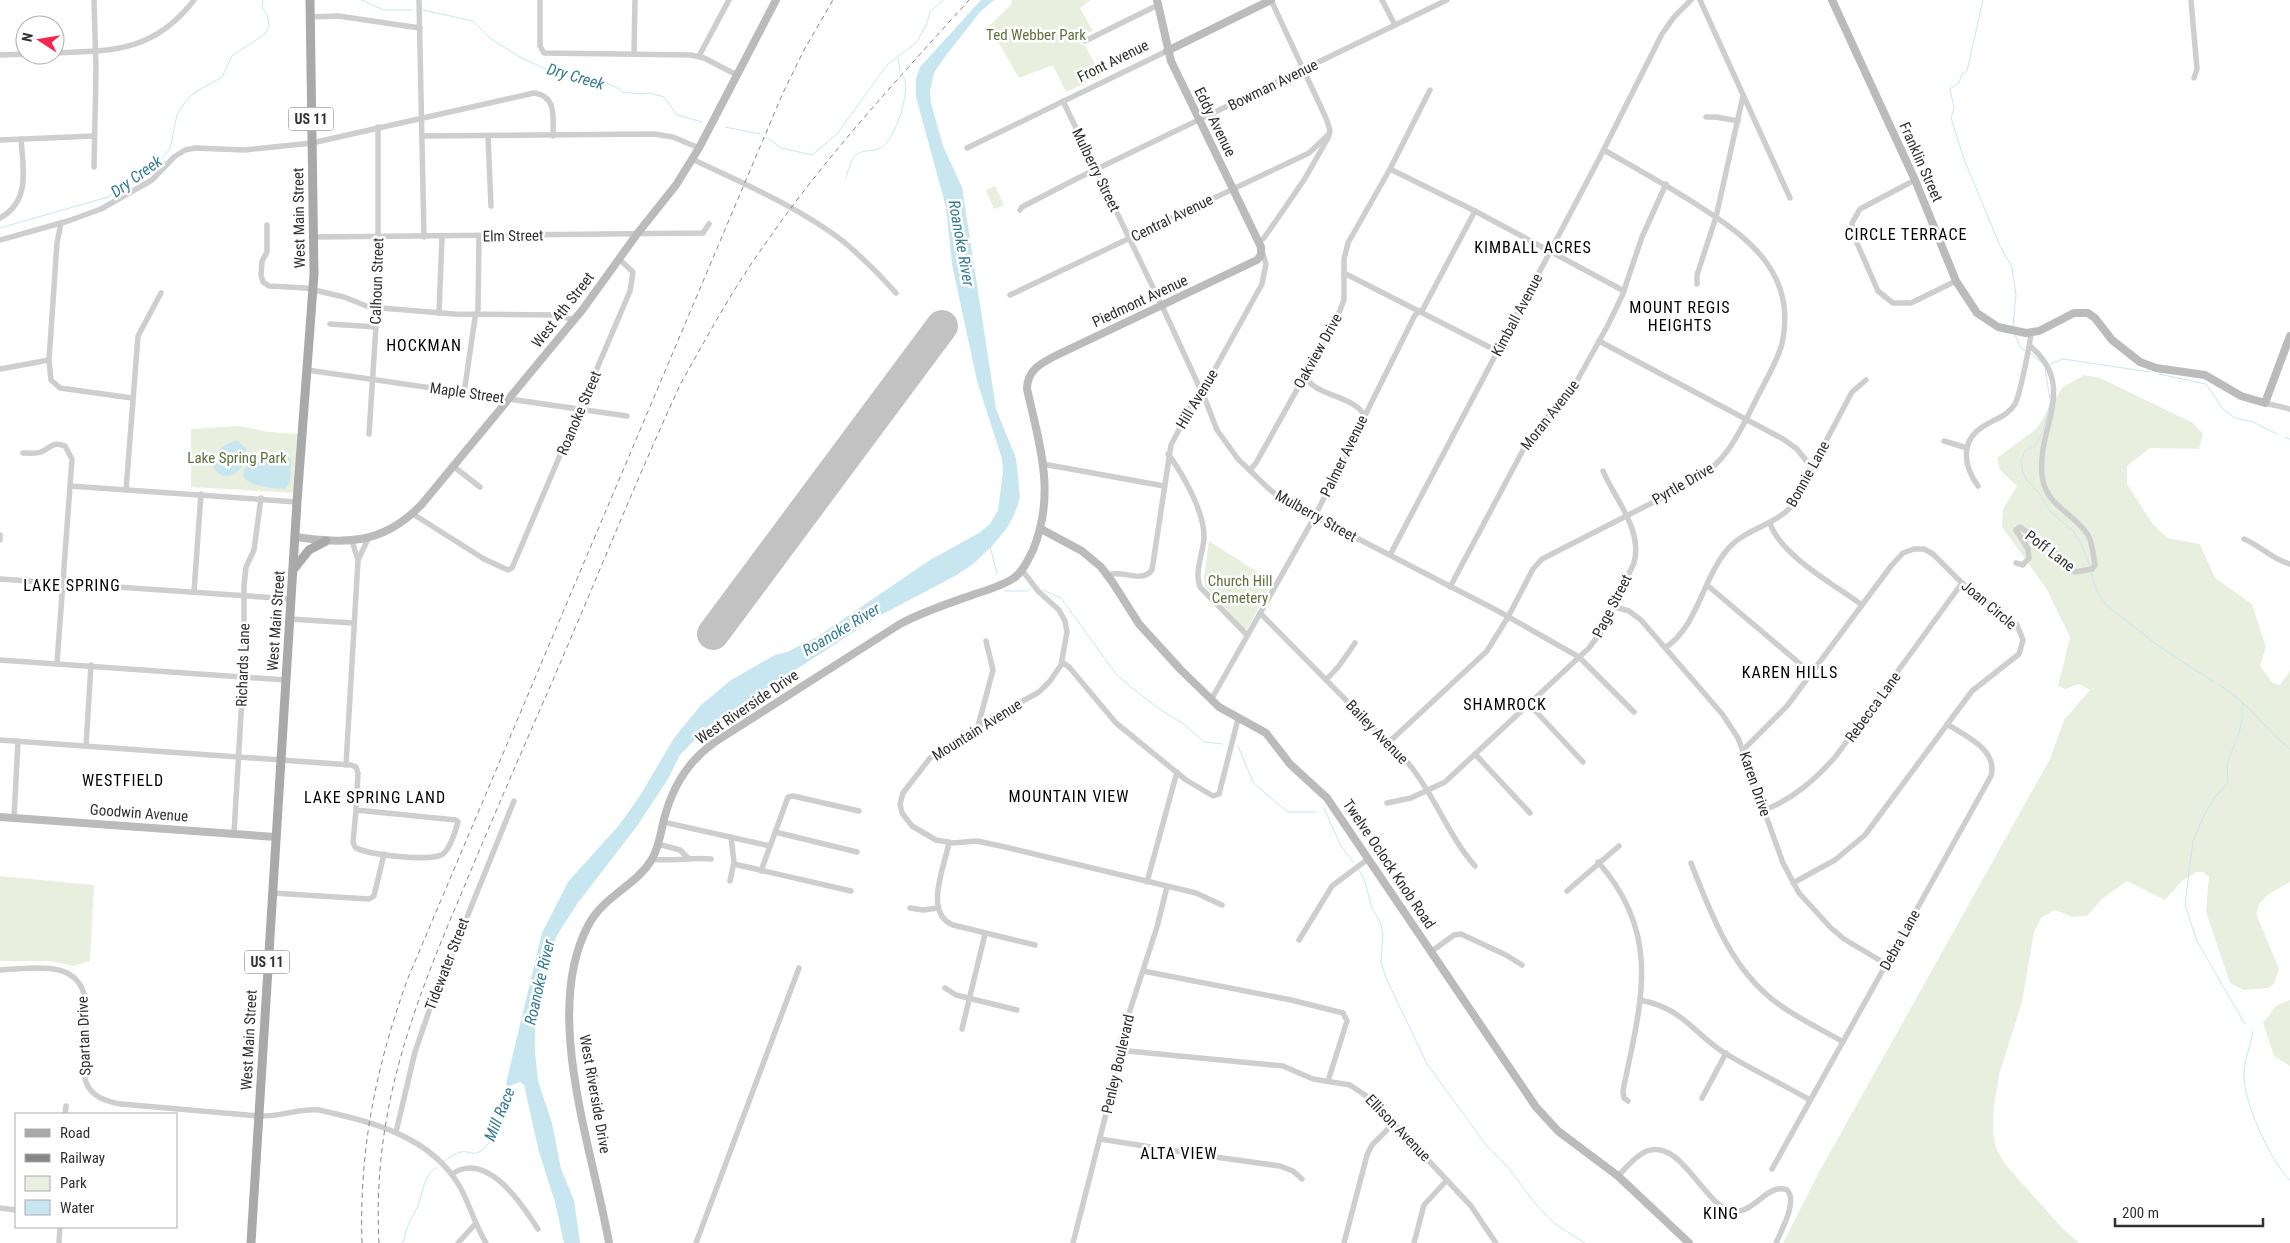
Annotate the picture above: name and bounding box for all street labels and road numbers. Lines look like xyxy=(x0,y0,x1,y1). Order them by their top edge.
street label: Front Avenue xyxy=(1074,36,1152,86)
street label: Bowman Avenue xyxy=(1225,55,1321,115)
street label: Eddy Avenue xyxy=(1190,84,1240,160)
road number: US 11 xyxy=(288,108,334,130)
street label: Franklin Street xyxy=(1895,119,1947,205)
street label: Mulberry Street xyxy=(1068,125,1124,215)
street label: West Main Street xyxy=(289,167,309,269)
street label: Central Avenue xyxy=(1128,190,1216,246)
street label: Elm Street xyxy=(482,226,544,246)
street label: Calhoun Street xyxy=(366,237,388,325)
street label: West 4th Street xyxy=(528,269,598,351)
street label: Piedmont Avenue xyxy=(1089,271,1191,331)
street label: Kimball Avenue xyxy=(1488,271,1546,359)
street label: Oakview Drive xyxy=(1290,310,1346,392)
street label: Hill Avenue xyxy=(1172,366,1222,432)
street label: Roanoke Street xyxy=(553,368,605,458)
street label: Moran Avenue xyxy=(1517,376,1583,454)
street label: Maple Street xyxy=(429,379,505,407)
street label: Palmer Avenue xyxy=(1317,412,1371,500)
street label: Bonnie Lane xyxy=(1782,438,1834,510)
street label: Pyrtle Drive xyxy=(1649,459,1717,509)
street label: Mulberry Street xyxy=(1272,486,1360,546)
street label: Poff Lane xyxy=(2022,527,2078,575)
street label: West Main Street xyxy=(264,570,288,672)
street label: Page Street xyxy=(1588,571,1636,641)
street label: Joan Circle xyxy=(1958,577,2020,633)
street label: Richards Lane xyxy=(233,623,253,707)
street label: West Riverside Drive xyxy=(692,666,802,748)
street label: Rebecca Lane xyxy=(1841,668,1905,746)
street label: Mountain Avenue xyxy=(929,695,1025,765)
street label: Bailey Avenue xyxy=(1342,696,1412,768)
street label: Karen Drive xyxy=(1736,749,1774,819)
street label: Twelve Oclock Knob Road xyxy=(1339,796,1439,932)
street label: Goodwin Avenue xyxy=(89,801,189,825)
street label: Debra Lane xyxy=(1876,907,1924,973)
street label: Tidewater Street xyxy=(421,915,473,1013)
road number: US 11 xyxy=(244,950,290,974)
street label: West Main Street xyxy=(237,989,261,1091)
street label: Spartan Drive xyxy=(74,996,94,1076)
street label: Penley Boulevard xyxy=(1098,1013,1138,1115)
street label: West Riverside Drive xyxy=(576,1033,614,1155)
street label: Ellison Avenue xyxy=(1362,1091,1434,1165)

